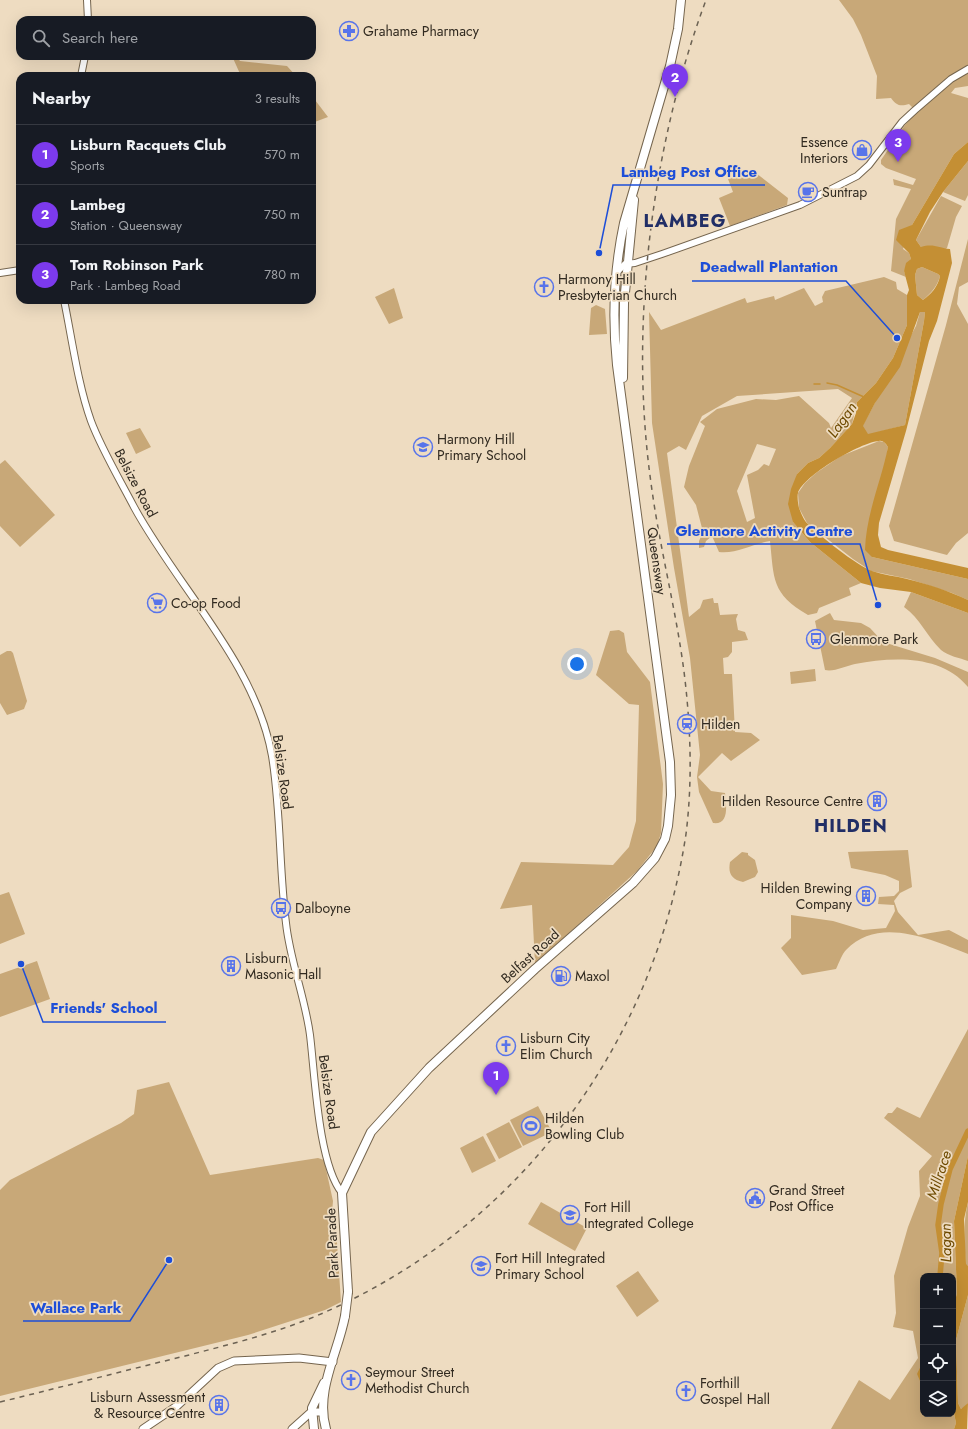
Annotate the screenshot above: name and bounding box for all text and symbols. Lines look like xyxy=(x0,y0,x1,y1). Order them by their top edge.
search box xyxy=(16,16,316,60)
pharmacy icon: Grahame Pharmacy xyxy=(338,20,360,42)
place label: Grahame Pharmacy xyxy=(363,21,480,41)
icon: search xyxy=(30,27,52,49)
text: Search here xyxy=(62,27,138,49)
pin: 2 xyxy=(662,64,688,97)
text: Nearby xyxy=(32,86,90,110)
text: 3 results xyxy=(255,89,300,108)
pin: 3 xyxy=(885,129,911,162)
place label: Essence Interiors xyxy=(800,132,848,168)
text: Lisburn Racquets Club xyxy=(70,134,226,156)
shop icon: Essence Interiors xyxy=(851,139,873,161)
text: 1 xyxy=(42,145,48,164)
text: 570 m xyxy=(264,145,300,164)
text: Sports xyxy=(70,156,104,175)
callout: Lambeg Post Office xyxy=(613,158,765,185)
text: Lambeg Post Office xyxy=(621,161,758,183)
cafe icon: Suntrap xyxy=(797,181,819,203)
place label: Suntrap xyxy=(822,182,867,202)
text: Lambeg xyxy=(70,194,125,216)
text: 2 xyxy=(41,205,49,224)
text: 750 m xyxy=(264,205,300,224)
district label: LAMBEG xyxy=(644,208,726,234)
text: Station · Queensway xyxy=(70,216,182,235)
text: Tom Robinson Park xyxy=(70,254,204,276)
callout: Deadwall Plantation xyxy=(692,254,846,281)
text: Deadwall Plantation xyxy=(700,256,838,278)
text: 3 xyxy=(41,265,49,284)
text: 780 m xyxy=(264,265,300,284)
place label: Harmony Hill Presbyterian Church xyxy=(558,269,677,305)
text: Park · Lambeg Road xyxy=(70,276,181,295)
church icon: Harmony Hill Presbyterian Church xyxy=(533,276,555,298)
water label: Lagan xyxy=(822,398,862,442)
place label: Harmony Hill Primary School xyxy=(437,429,526,465)
school or university icon: Harmony Hill Primary School xyxy=(412,436,434,458)
street label: Belsize Road xyxy=(109,445,163,521)
callout: Glenmore Activity Centre xyxy=(667,517,860,544)
text: Glenmore Activity Centre xyxy=(675,520,853,542)
street label: Queensway xyxy=(642,526,672,597)
supermarket icon: Co-op Food xyxy=(146,592,168,614)
place label: Co-op Food xyxy=(171,593,241,613)
bus stop icon: Glenmore Park xyxy=(805,628,827,650)
place label: Glenmore Park xyxy=(830,629,919,649)
your location xyxy=(567,654,587,674)
station icon: Hilden xyxy=(676,713,698,735)
place label: Hilden xyxy=(701,714,740,734)
street label: Belsize Road xyxy=(268,733,298,811)
building icon: Hilden Resource Centre xyxy=(866,790,888,812)
place label: Hilden Resource Centre xyxy=(722,791,863,811)
district label: HILDEN xyxy=(814,813,888,839)
place label: Hilden Brewing Company xyxy=(760,878,853,914)
building icon: Hilden Brewing Company xyxy=(855,885,877,907)
bus stop icon: Dalboyne xyxy=(270,897,292,919)
place label: Dalboyne xyxy=(295,898,351,918)
street label: Belfast Road xyxy=(496,924,564,988)
place label: Lisburn Masonic Hall xyxy=(245,948,321,984)
building icon: Lisburn Masonic Hall xyxy=(220,955,242,977)
fuel station icon: Maxol xyxy=(550,965,572,987)
place label: Maxol xyxy=(575,966,610,986)
callout: Friends' School xyxy=(43,995,166,1022)
text: Friends' School xyxy=(50,997,158,1019)
place label: Lisburn City Elim Church xyxy=(520,1028,593,1064)
church icon: Lisburn City Elim Church xyxy=(495,1035,517,1057)
street label: Belsize Road xyxy=(314,1053,344,1131)
pin: 1 xyxy=(483,1062,509,1095)
place label: Hilden Bowling Club xyxy=(545,1108,624,1144)
sports icon: Hilden Bowling Club xyxy=(520,1115,542,1137)
water label: Millrace xyxy=(921,1147,957,1202)
place label: Grand Street Post Office xyxy=(769,1180,845,1216)
public building icon: Grand Street Post Office xyxy=(744,1187,766,1209)
place label: Fort Hill Integrated College xyxy=(584,1197,694,1233)
school or university icon: Fort Hill Integrated College xyxy=(559,1204,581,1226)
street label: Park Parade xyxy=(320,1208,344,1278)
water label: Lagan xyxy=(935,1223,957,1263)
place label: Fort Hill Integrated Primary School xyxy=(495,1248,605,1284)
school or university icon: Fort Hill Integrated Primary School xyxy=(470,1255,492,1277)
map controls xyxy=(920,1273,956,1417)
button: + xyxy=(920,1273,956,1309)
callout: Wallace Park xyxy=(23,1294,130,1321)
text: Wallace Park xyxy=(30,1297,122,1319)
button: − xyxy=(920,1309,956,1345)
button: locate xyxy=(920,1345,956,1381)
place label: Seymour Street Methodist Church xyxy=(365,1362,470,1398)
church icon: Seymour Street Methodist Church xyxy=(340,1369,362,1391)
place label: Forthill Gospel Hall xyxy=(700,1373,770,1409)
church icon: Forthill Gospel Hall xyxy=(675,1380,697,1402)
button: layers xyxy=(920,1381,956,1417)
place label: Lisburn Assessment & Resource Centre xyxy=(90,1387,206,1423)
building icon: Lisburn Assessment & Resource Centre xyxy=(208,1394,230,1416)

